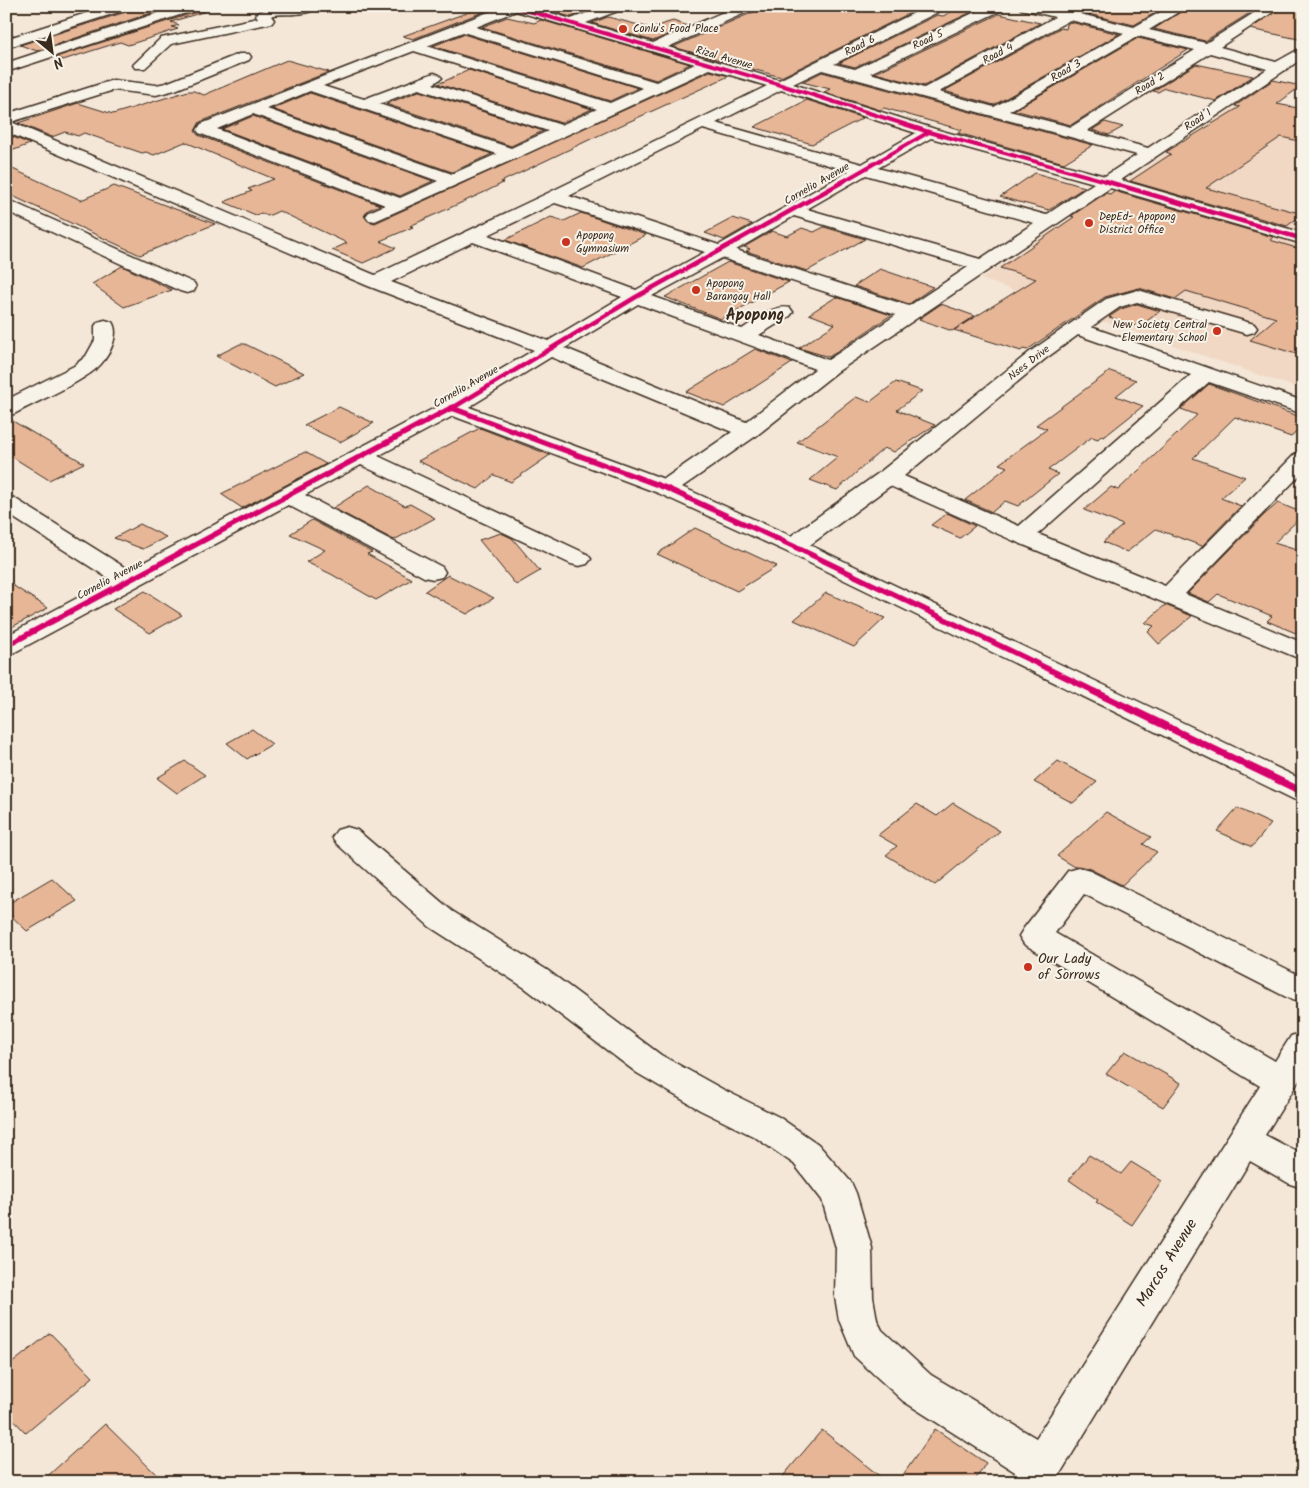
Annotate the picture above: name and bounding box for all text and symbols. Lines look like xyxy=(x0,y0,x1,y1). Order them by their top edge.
place label: Conlu's Food Place xyxy=(633,20,718,38)
marker: Conlu's Food Place xyxy=(617,23,629,35)
street label: Road 5 xyxy=(910,25,947,55)
north arrow xyxy=(28,28,78,78)
street label: Road 6 xyxy=(841,31,879,61)
street label: Road 4 xyxy=(979,38,1017,70)
street label: Rizal Avenue xyxy=(693,41,755,75)
text: N xyxy=(48,51,67,74)
street label: Road 3 xyxy=(1047,55,1085,87)
street label: Road 2 xyxy=(1131,68,1169,100)
street label: Road 1 xyxy=(1181,104,1215,136)
street label: Cornelio Avenue xyxy=(781,158,853,210)
place label: DepEd- Apopong District Office xyxy=(1099,208,1176,239)
marker: DepEd- Apopong District Office xyxy=(1083,217,1095,229)
place label: Apopong Gymnasium xyxy=(576,227,629,258)
marker: Apopong Gymnasium xyxy=(560,236,572,248)
place label: Apopong Barangay Hall xyxy=(706,275,771,306)
marker: Apopong Barangay Hall xyxy=(690,284,702,296)
district label: Apopong xyxy=(726,303,784,328)
place label: New Society Central Elementary School xyxy=(1113,316,1207,347)
marker: New Society Central Elementary School xyxy=(1211,325,1223,337)
street label: Nses Drive xyxy=(1004,341,1054,385)
street label: Cornelio Avenue xyxy=(430,361,502,413)
street label: Cornelio Avenue xyxy=(73,555,147,605)
place label: Our Lady of Sorrows xyxy=(1038,948,1100,986)
marker: Our Lady of Sorrows xyxy=(1022,961,1034,973)
street label: Marcos Avenue xyxy=(1130,1214,1204,1312)

